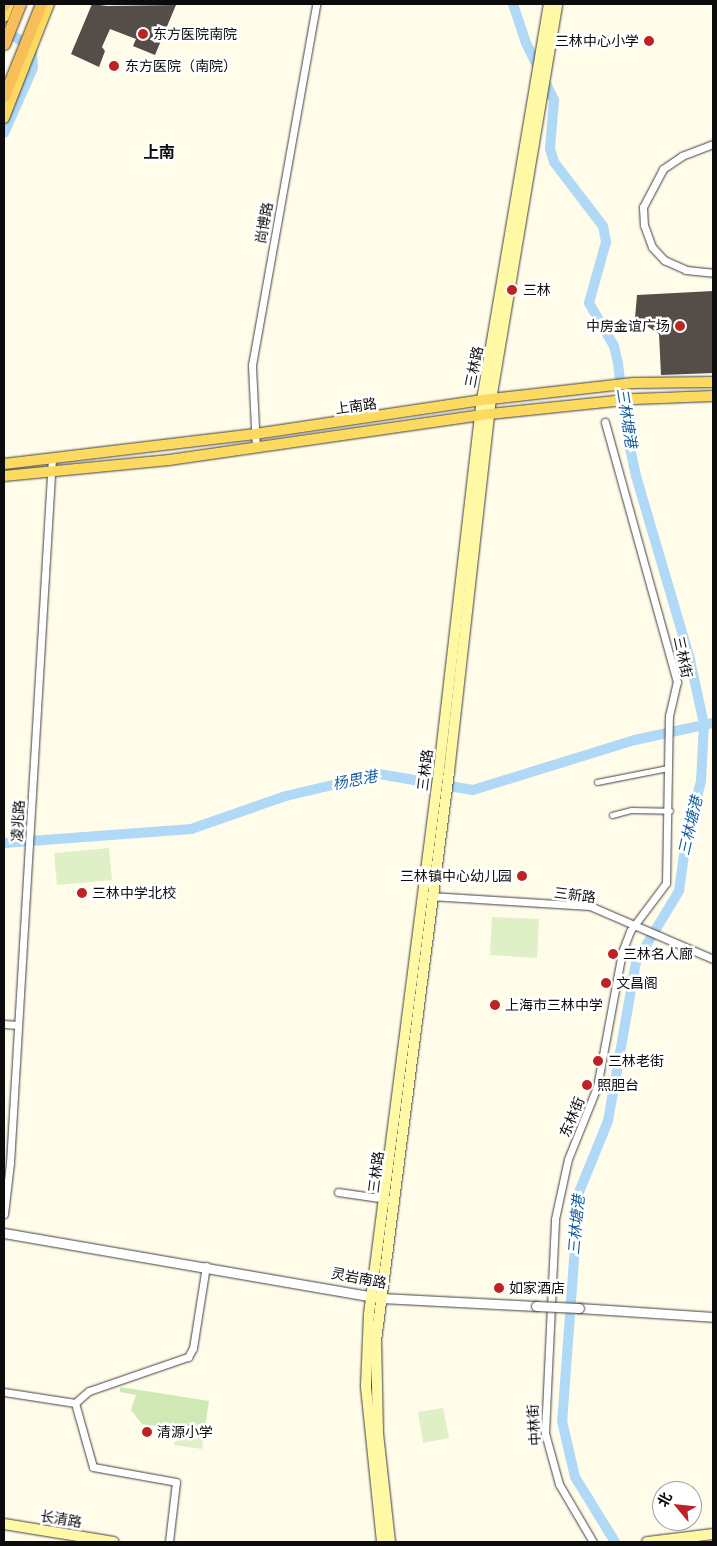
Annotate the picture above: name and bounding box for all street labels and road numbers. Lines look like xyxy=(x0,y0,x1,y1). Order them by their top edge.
street label: 尚博路 xyxy=(252,201,276,245)
street label: 三林路 xyxy=(462,345,486,389)
street label: 上南路 xyxy=(334,395,378,417)
street label: 三林街 xyxy=(670,635,696,679)
street label: 三林路 xyxy=(414,748,436,792)
street label: 凌兆路 xyxy=(9,800,27,842)
street label: 三新路 xyxy=(553,884,597,906)
street label: 东林街 xyxy=(556,1094,588,1140)
street label: 三林路 xyxy=(365,1150,387,1194)
street label: 灵岩南路 xyxy=(330,1264,388,1292)
street label: 中林街 xyxy=(524,1403,544,1447)
street label: 长清路 xyxy=(39,1507,83,1531)

